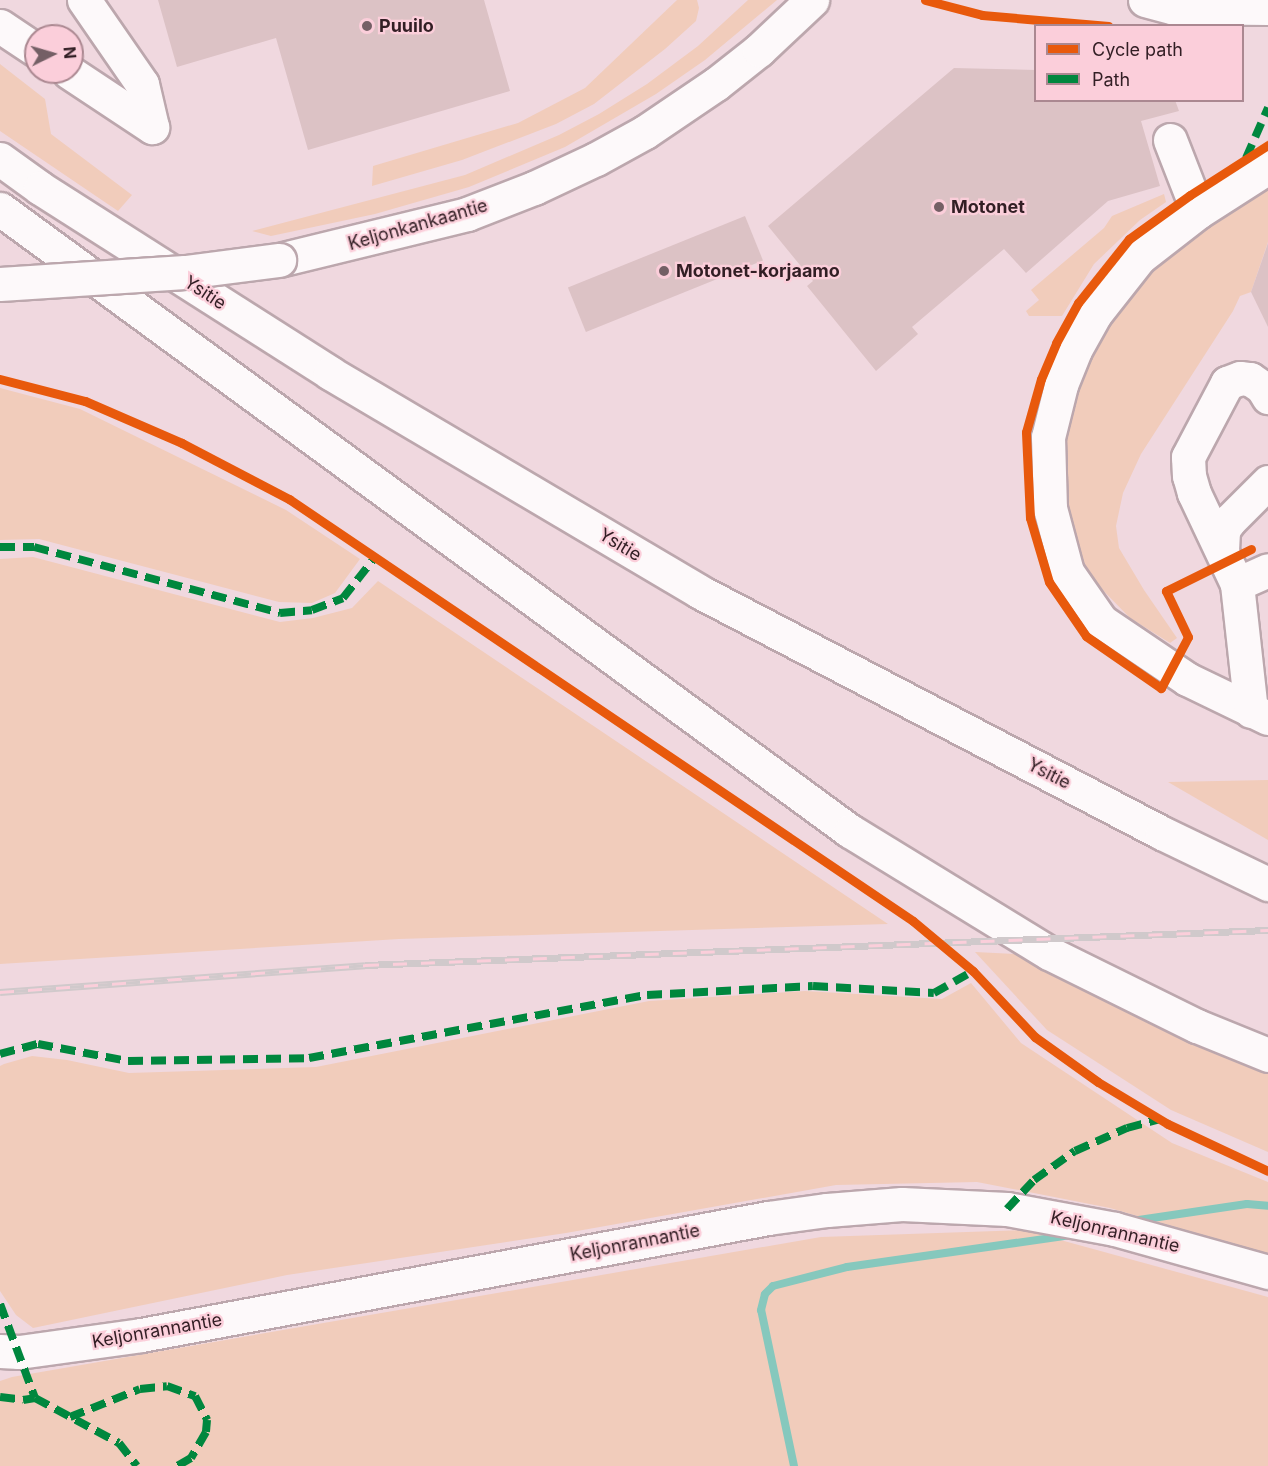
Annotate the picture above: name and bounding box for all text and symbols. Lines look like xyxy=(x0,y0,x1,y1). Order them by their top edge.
place label: Puuilo xyxy=(379,15,434,37)
marker: Puuilo xyxy=(360,19,374,33)
north arrow xyxy=(24,24,84,84)
legend xyxy=(1034,24,1244,102)
text: Cycle path xyxy=(1092,39,1183,60)
text: N xyxy=(59,46,80,60)
text: Path xyxy=(1092,69,1130,90)
street label: Keljonkankaantie xyxy=(346,195,490,255)
place label: Motonet xyxy=(951,196,1025,218)
marker: Motonet xyxy=(932,200,946,214)
place label: Motonet-korjaamo xyxy=(676,260,840,282)
marker: Motonet-korjaamo xyxy=(657,264,671,278)
street label: Ysitie xyxy=(180,272,230,314)
street label: Ysitie xyxy=(595,524,645,566)
street label: Ysitie xyxy=(1024,754,1074,794)
street label: Keljonrannantie xyxy=(1048,1207,1182,1257)
street label: Keljonrannantie xyxy=(568,1220,702,1266)
street label: Keljonrannantie xyxy=(90,1309,224,1353)

